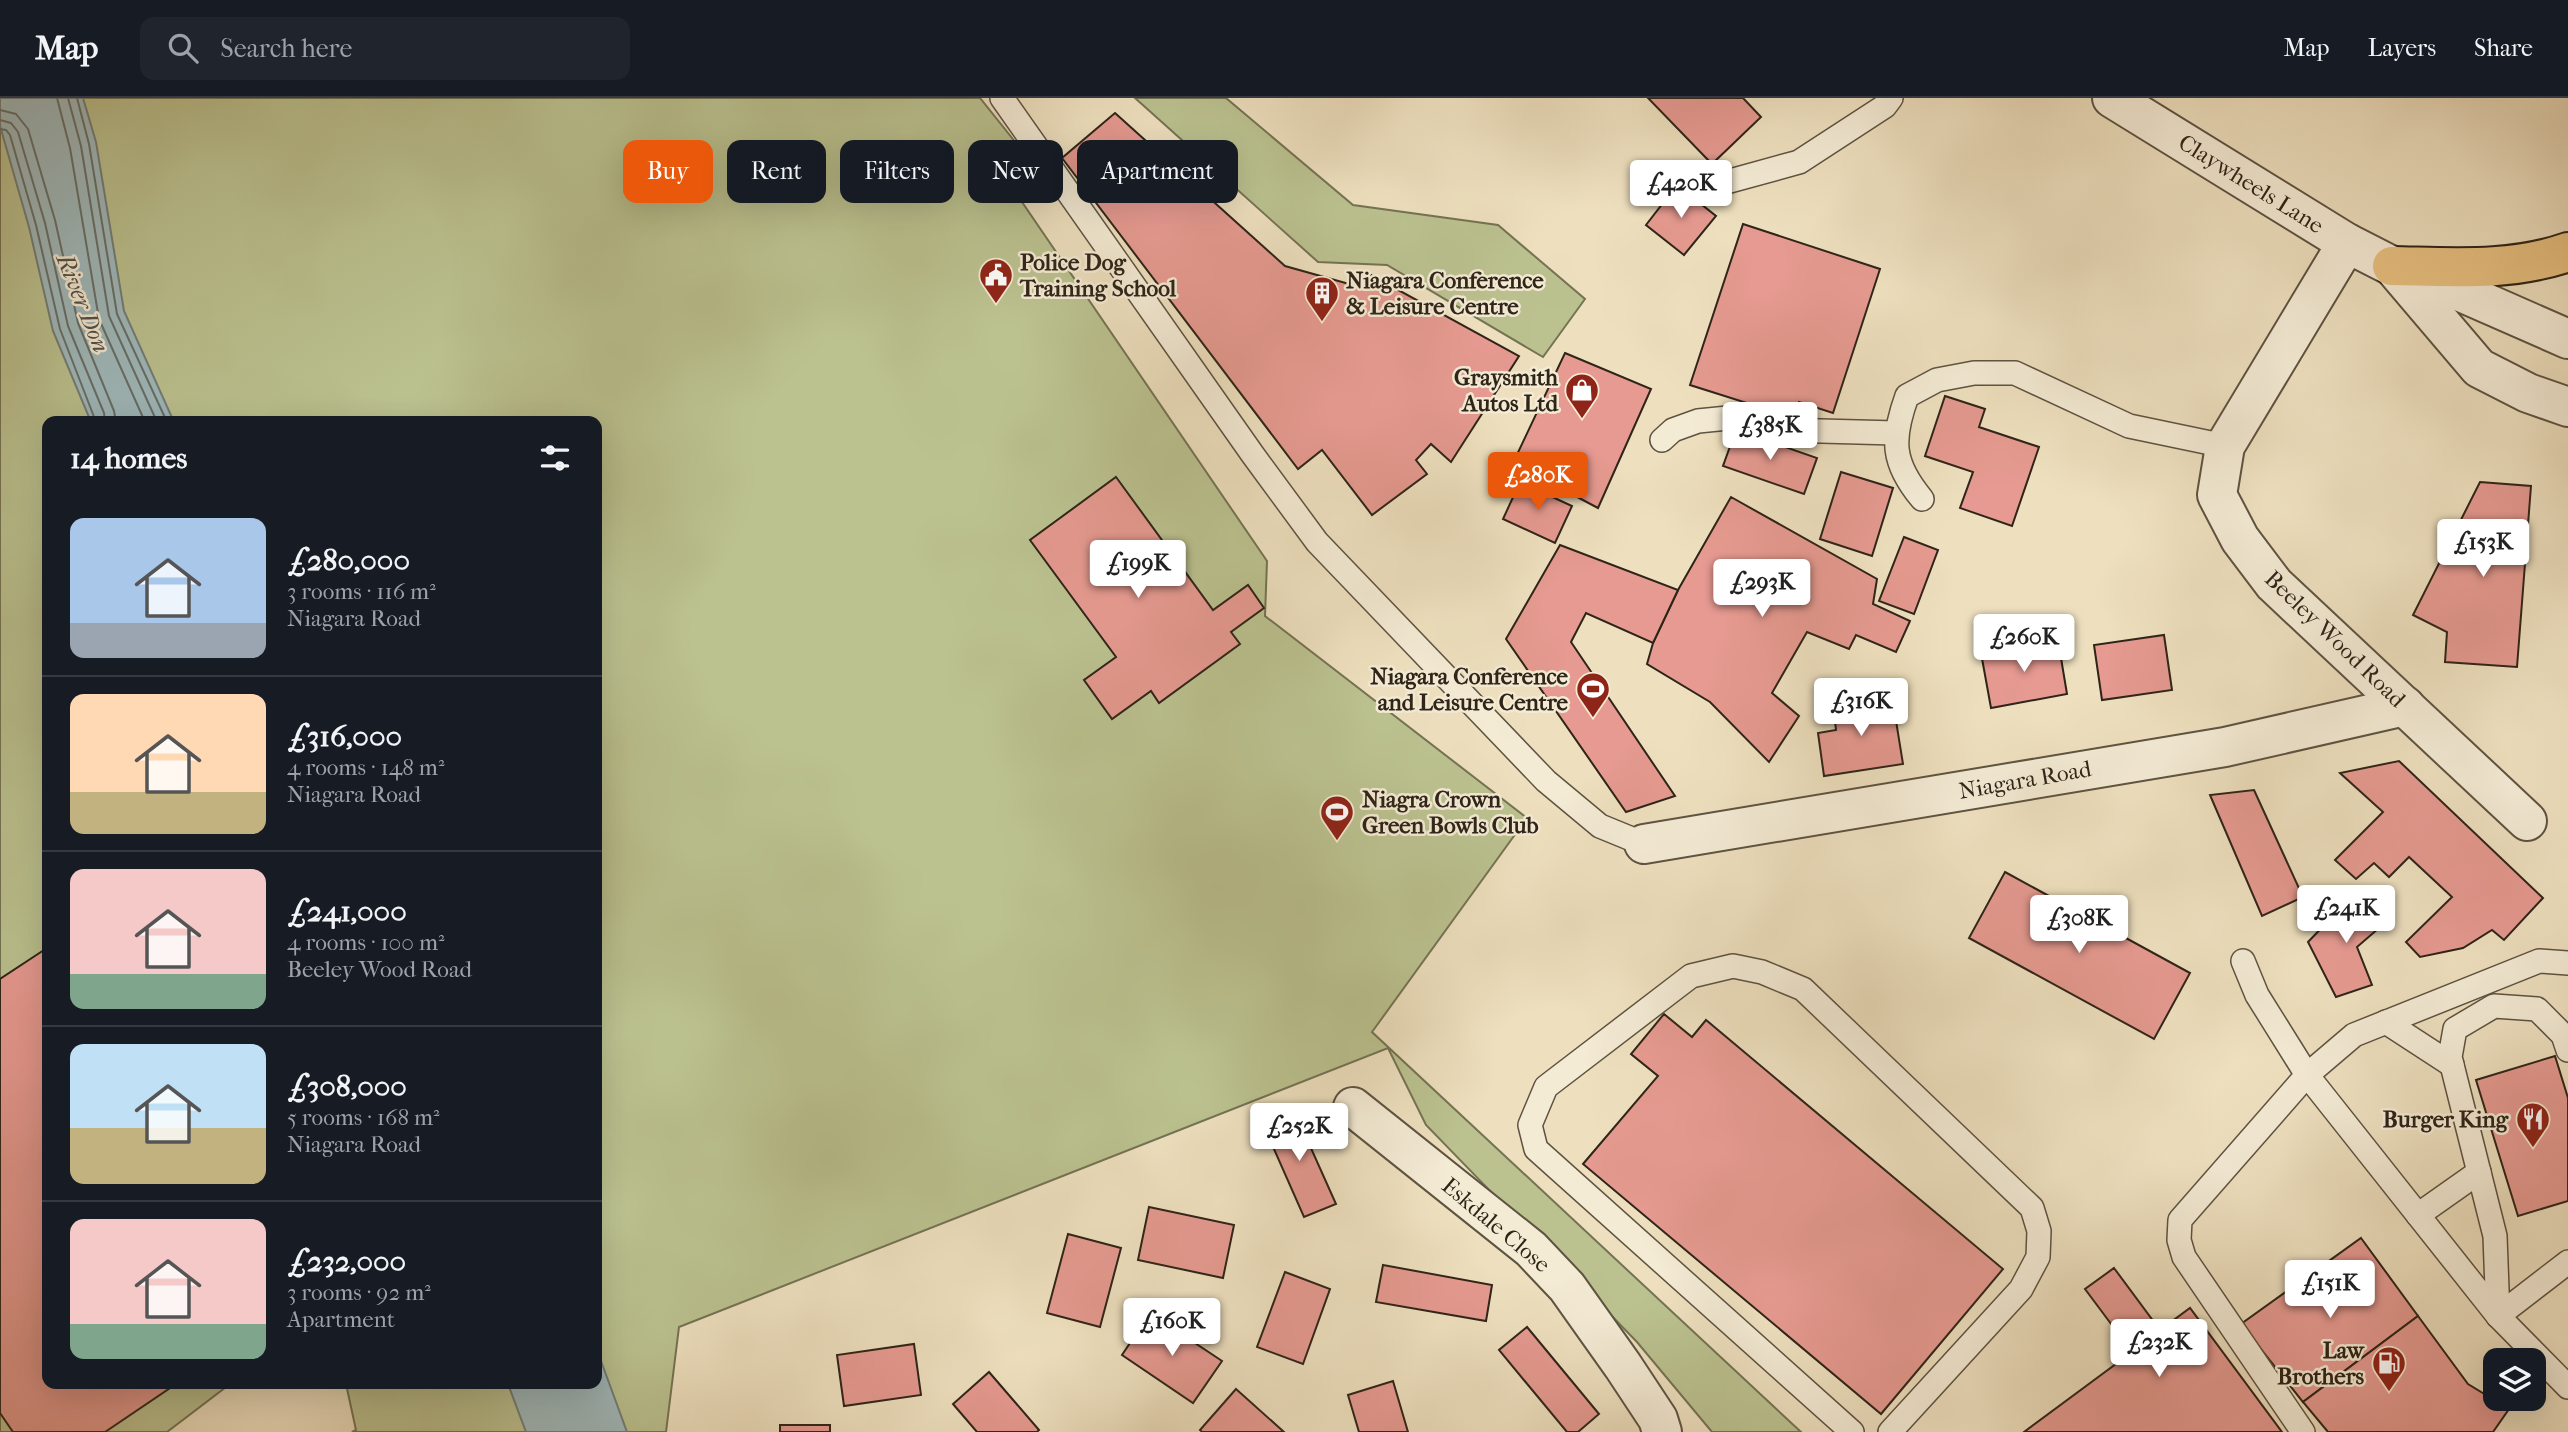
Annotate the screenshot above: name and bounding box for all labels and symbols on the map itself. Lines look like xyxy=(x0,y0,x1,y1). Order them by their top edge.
street label: Claywheels Lane xyxy=(2174,129,2328,239)
pin: £420K xyxy=(1632,160,1730,220)
water label: River Don xyxy=(50,248,115,356)
place label: Police Dog Training School xyxy=(1019,249,1177,302)
public building icon: Police Dog Training School xyxy=(977,256,1015,305)
place label: Niagara Conference & Leisure Centre xyxy=(1346,267,1544,320)
building icon: Niagara Conference & Leisure Centre xyxy=(1303,274,1341,323)
place label: Graysmith Autos Ltd xyxy=(1454,364,1559,417)
shop icon: Graysmith Autos Ltd xyxy=(1563,371,1601,420)
pin: £385K xyxy=(1721,402,1819,462)
pin: £280K xyxy=(1489,452,1587,512)
pin: £153K xyxy=(2434,519,2532,579)
pin: £199K xyxy=(1089,540,1187,600)
pin: £293K xyxy=(1713,560,1811,619)
street label: Beeley Wood Road xyxy=(2259,565,2411,713)
pin: £260K xyxy=(1975,614,2073,674)
place label: Niagara Conference and Leisure Centre xyxy=(1370,663,1569,716)
sports icon: Niagara Conference and Leisure Centre xyxy=(1574,670,1612,719)
pin: £316K xyxy=(1812,678,1910,738)
street label: Niagara Road xyxy=(1957,755,2094,805)
place label: Niagra Crown Green Bowls Club xyxy=(1362,786,1539,839)
sports icon: Niagra Crown Green Bowls Club xyxy=(1318,793,1356,842)
pin: £241K xyxy=(2297,886,2395,945)
pin: £308K xyxy=(2030,896,2128,955)
restaurant icon: Burger King xyxy=(2514,1100,2552,1149)
pin: £252K xyxy=(1250,1104,1348,1163)
place label: Burger King xyxy=(2383,1106,2509,1133)
street label: Eskdale Close xyxy=(1436,1172,1556,1278)
pin: £151K xyxy=(2281,1260,2379,1320)
pin: £160K xyxy=(1123,1298,1221,1358)
pin: £232K xyxy=(2110,1320,2208,1379)
place label: Law Brothers xyxy=(2277,1337,2366,1390)
fuel station icon: Law Brothers xyxy=(2370,1344,2408,1393)

